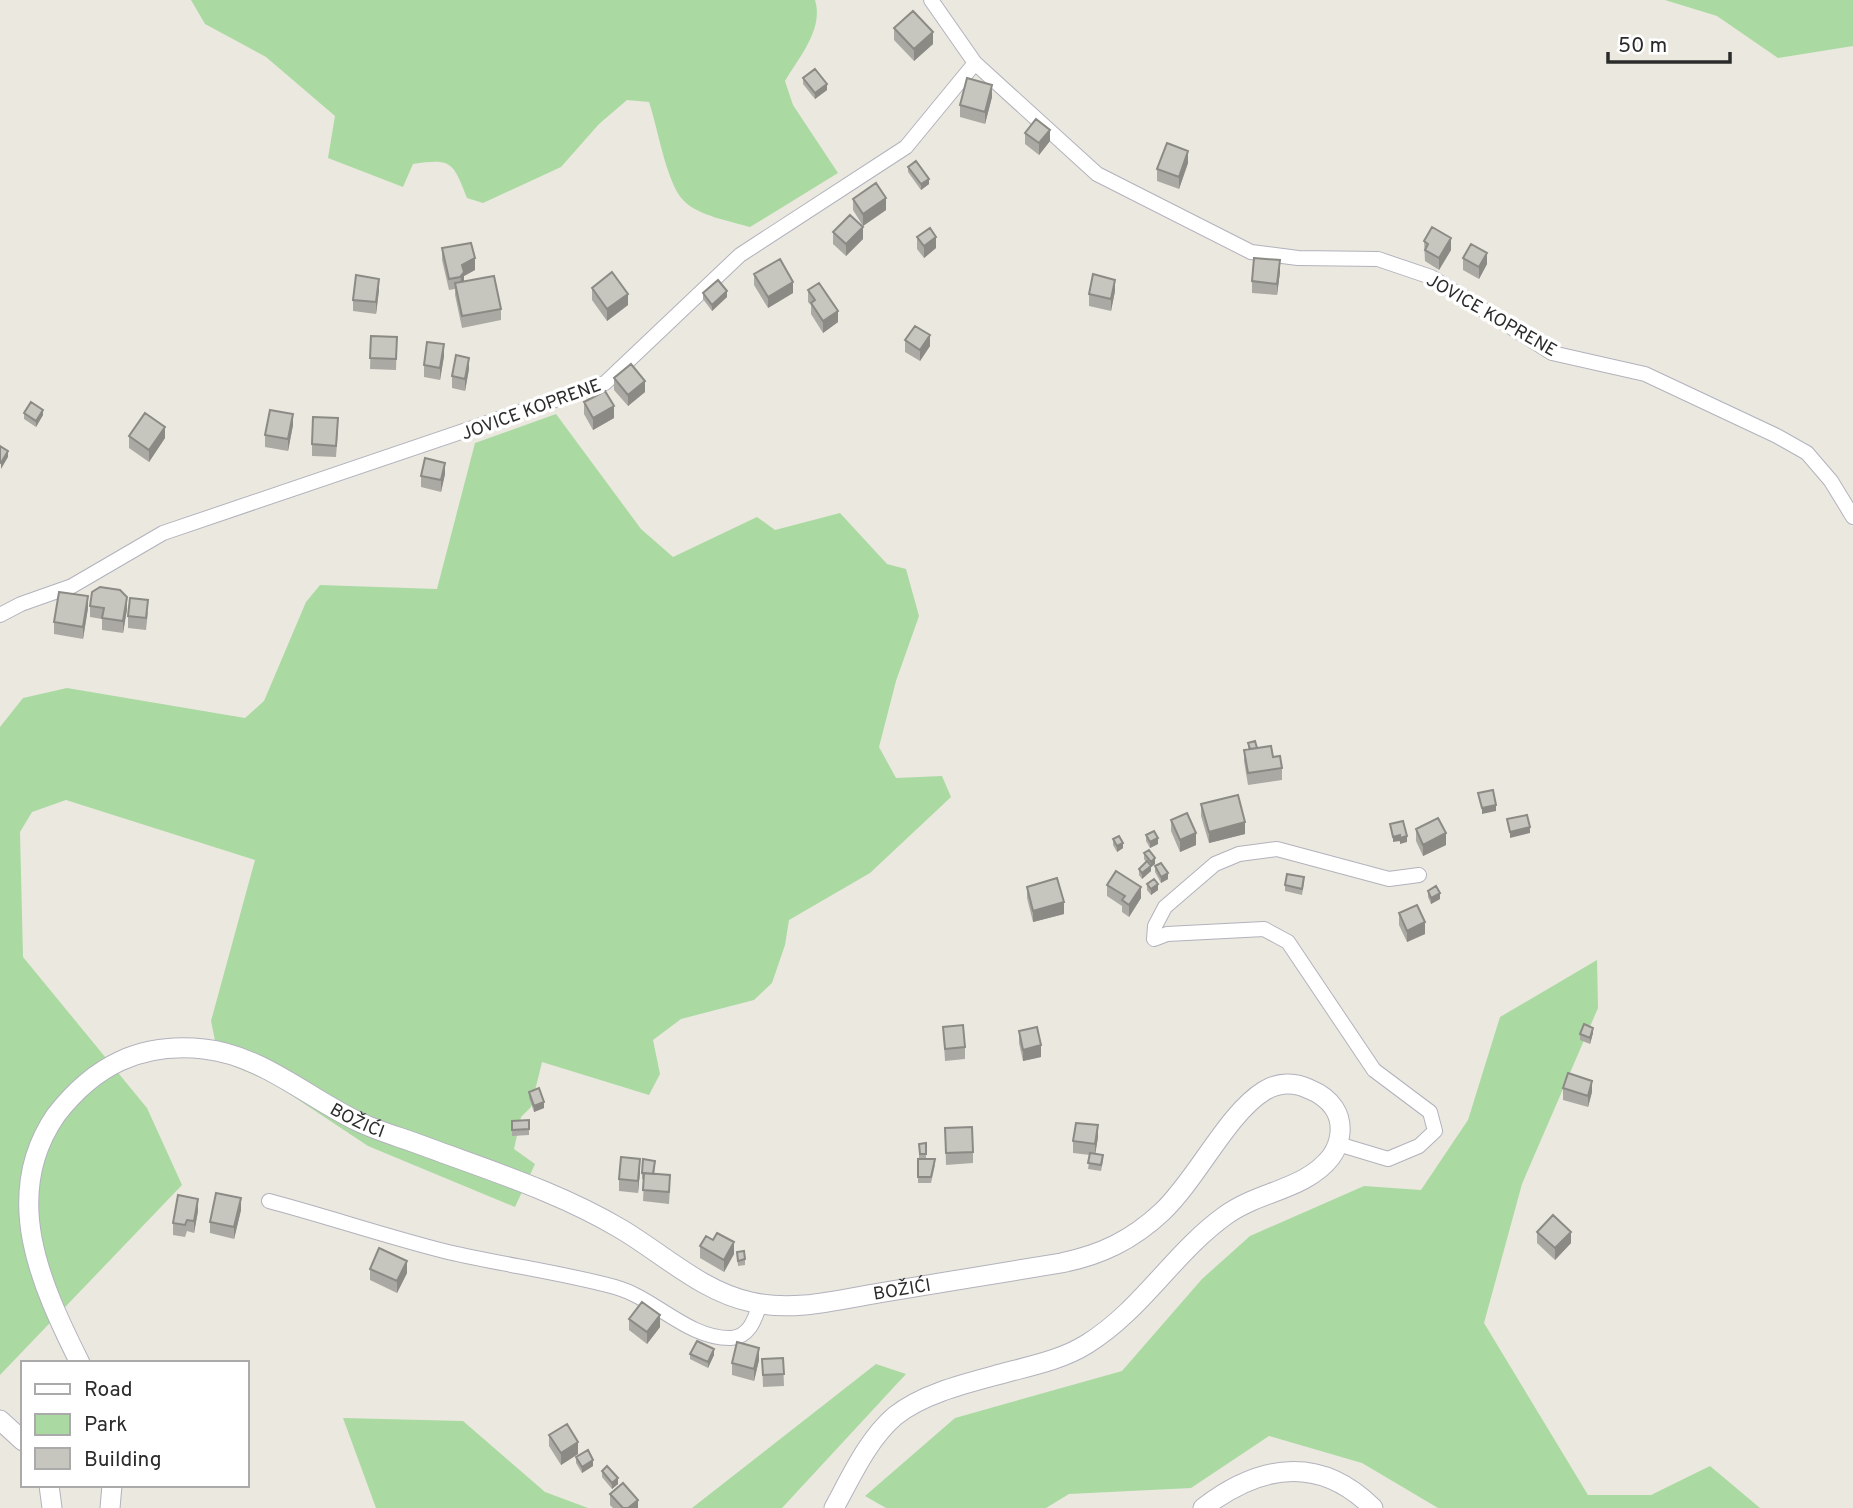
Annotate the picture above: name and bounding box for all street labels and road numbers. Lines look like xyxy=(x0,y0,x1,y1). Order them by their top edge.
street label: JOVICE KOPRENE xyxy=(1422,270,1561,363)
street label: JOVICE KOPRENE xyxy=(458,374,605,446)
street label: BOŽIĆI xyxy=(325,1099,387,1144)
street label: BOŽIĆI xyxy=(872,1274,933,1307)

